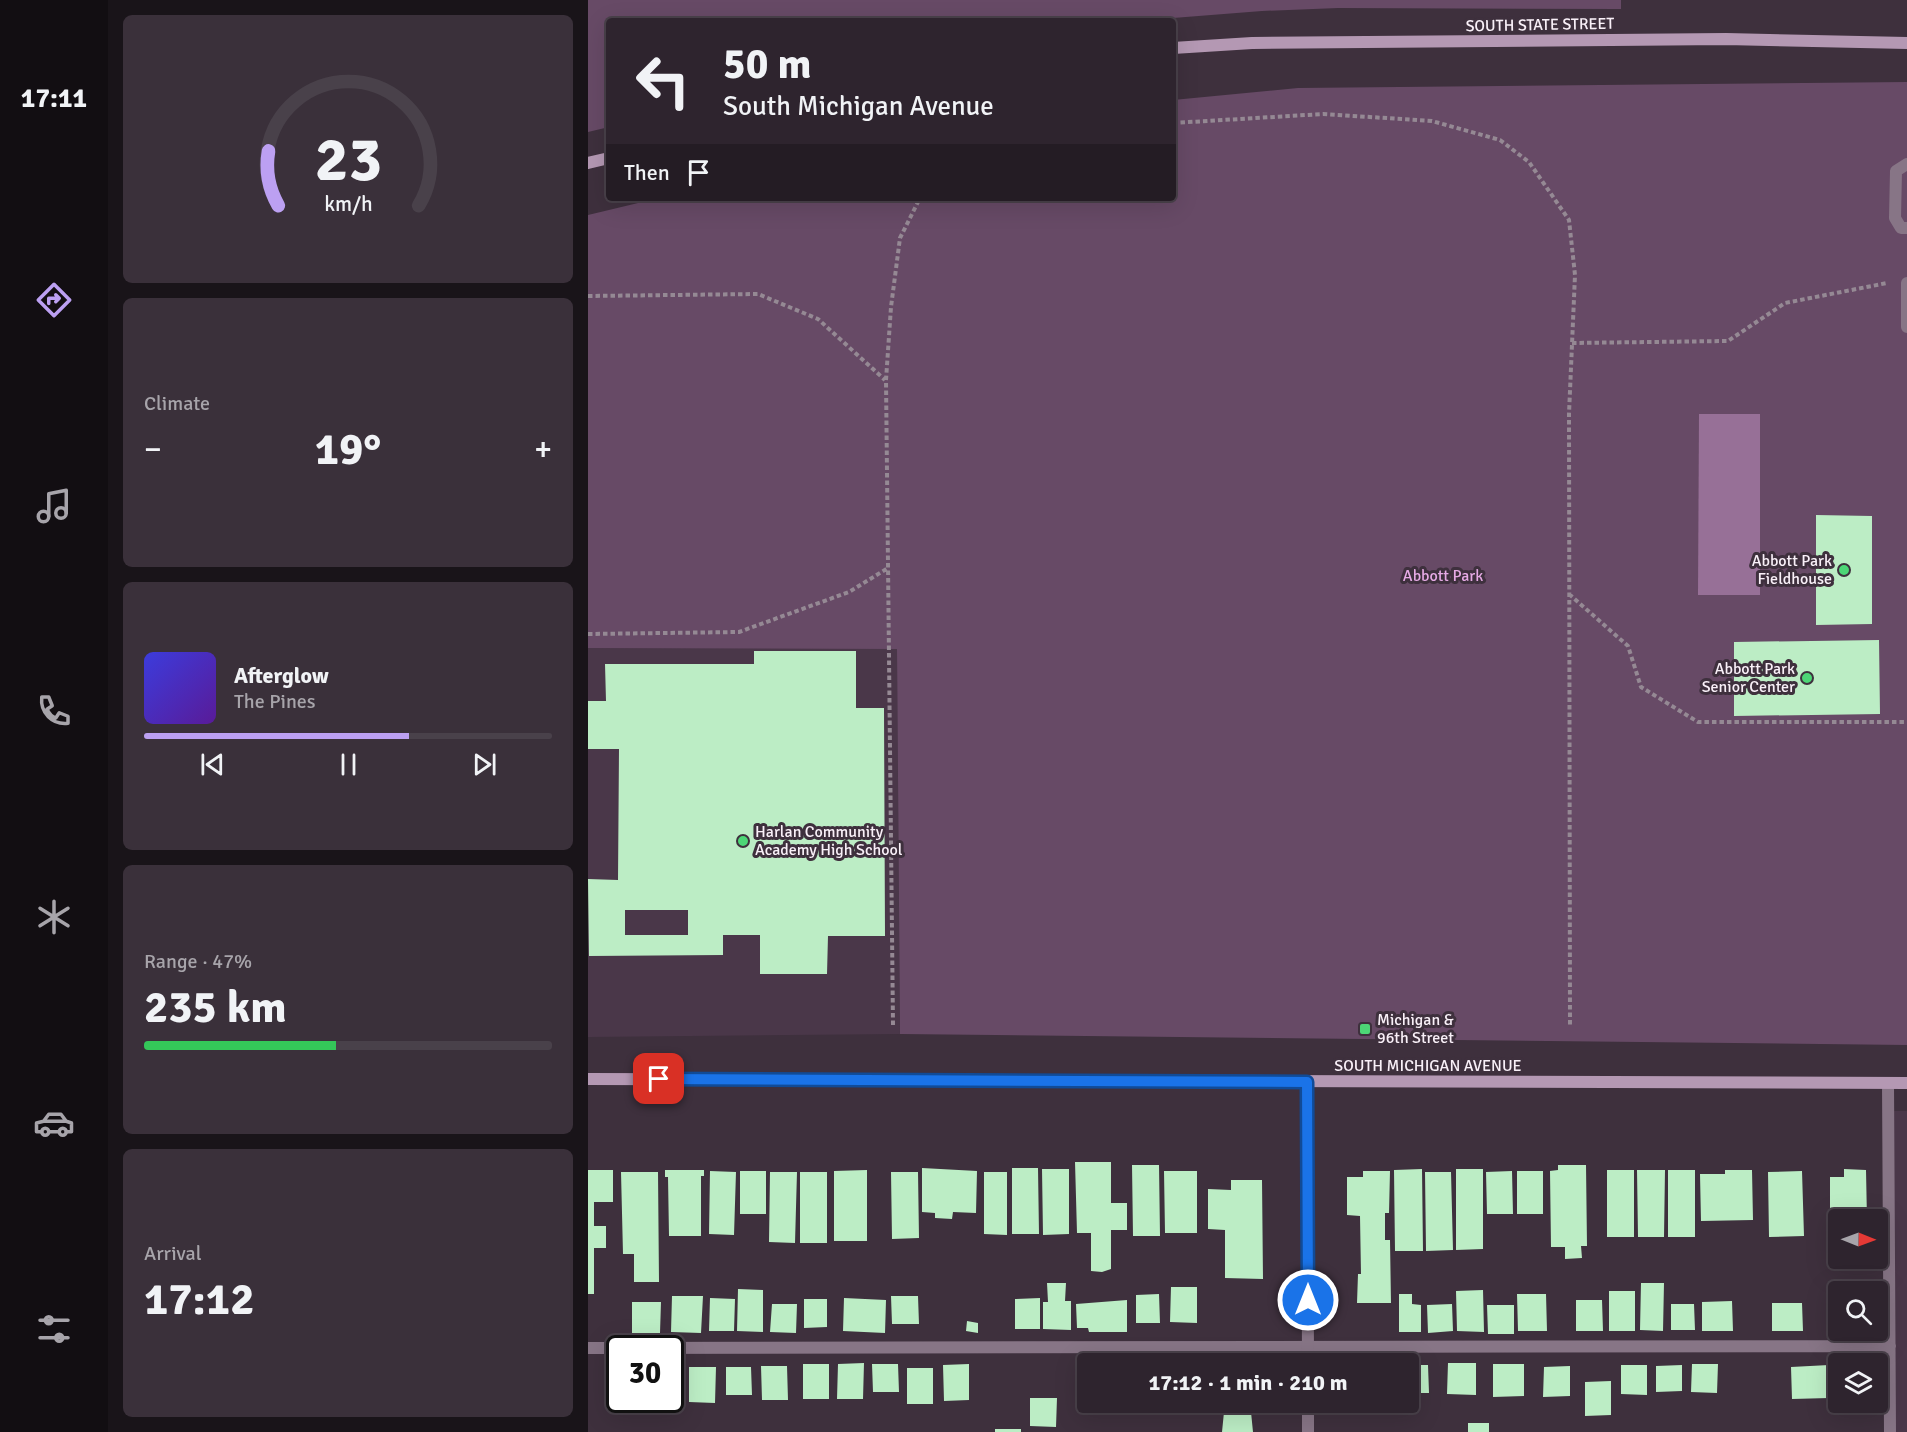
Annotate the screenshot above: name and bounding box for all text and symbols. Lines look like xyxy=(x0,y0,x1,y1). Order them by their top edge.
street label: SOUTH STATE STREET xyxy=(1465,14,1615,36)
text: 50 m xyxy=(723,39,812,90)
icon: left xyxy=(624,42,702,120)
text: 17:11 xyxy=(21,82,87,115)
text: South Michigan Avenue xyxy=(723,90,994,123)
text: 23 xyxy=(314,121,382,198)
icon: arrive xyxy=(682,156,715,189)
text: Then xyxy=(624,159,670,186)
text: km/h xyxy=(324,192,372,218)
icon: directions xyxy=(33,279,75,321)
text: Climate xyxy=(144,391,210,416)
text: 19° xyxy=(315,422,381,477)
text: − xyxy=(144,429,162,470)
text: + xyxy=(534,429,552,470)
icon: music xyxy=(33,485,75,527)
place label: Abbott Park Fieldhouse xyxy=(1752,551,1832,589)
marker: Abbott Park Fieldhouse xyxy=(1837,563,1851,577)
park label: Abbott Park xyxy=(1403,566,1483,586)
place label: Abbott Park Senior Center xyxy=(1702,659,1795,697)
text: Afterglow xyxy=(234,662,329,689)
marker: Abbott Park Senior Center xyxy=(1800,671,1814,685)
text: The Pines xyxy=(234,689,316,714)
icon: phone xyxy=(33,690,75,732)
icon: previous xyxy=(196,748,229,781)
icon: pause xyxy=(332,748,365,781)
icon: next xyxy=(468,748,501,781)
place label: Harlan Community Academy High School xyxy=(755,822,903,860)
marker: Harlan Community Academy High School xyxy=(736,834,750,848)
icon: climate xyxy=(33,896,75,938)
text: Range · 47% xyxy=(144,949,252,974)
text: 235 km xyxy=(144,980,287,1035)
place label: Michigan & 96th Street xyxy=(1377,1010,1454,1048)
marker: Michigan & 96th Street xyxy=(1358,1022,1372,1036)
pin xyxy=(633,1053,684,1104)
street label: SOUTH MICHIGAN AVENUE xyxy=(1334,1056,1522,1076)
icon: arrive xyxy=(642,1062,675,1095)
icon: car xyxy=(33,1102,75,1144)
north arrow xyxy=(1828,1209,1888,1269)
map controls xyxy=(1828,1209,1888,1413)
text: Arrival xyxy=(144,1241,202,1266)
position arrow xyxy=(1276,1268,1340,1332)
text: 17:12 xyxy=(144,1272,254,1327)
button: search xyxy=(1828,1281,1888,1341)
icon: filters xyxy=(33,1308,75,1350)
speed limit sign: 30 xyxy=(606,1335,684,1413)
button: layers xyxy=(1828,1353,1888,1413)
text: 17:12 · 1 min · 210 m xyxy=(1148,1369,1348,1396)

